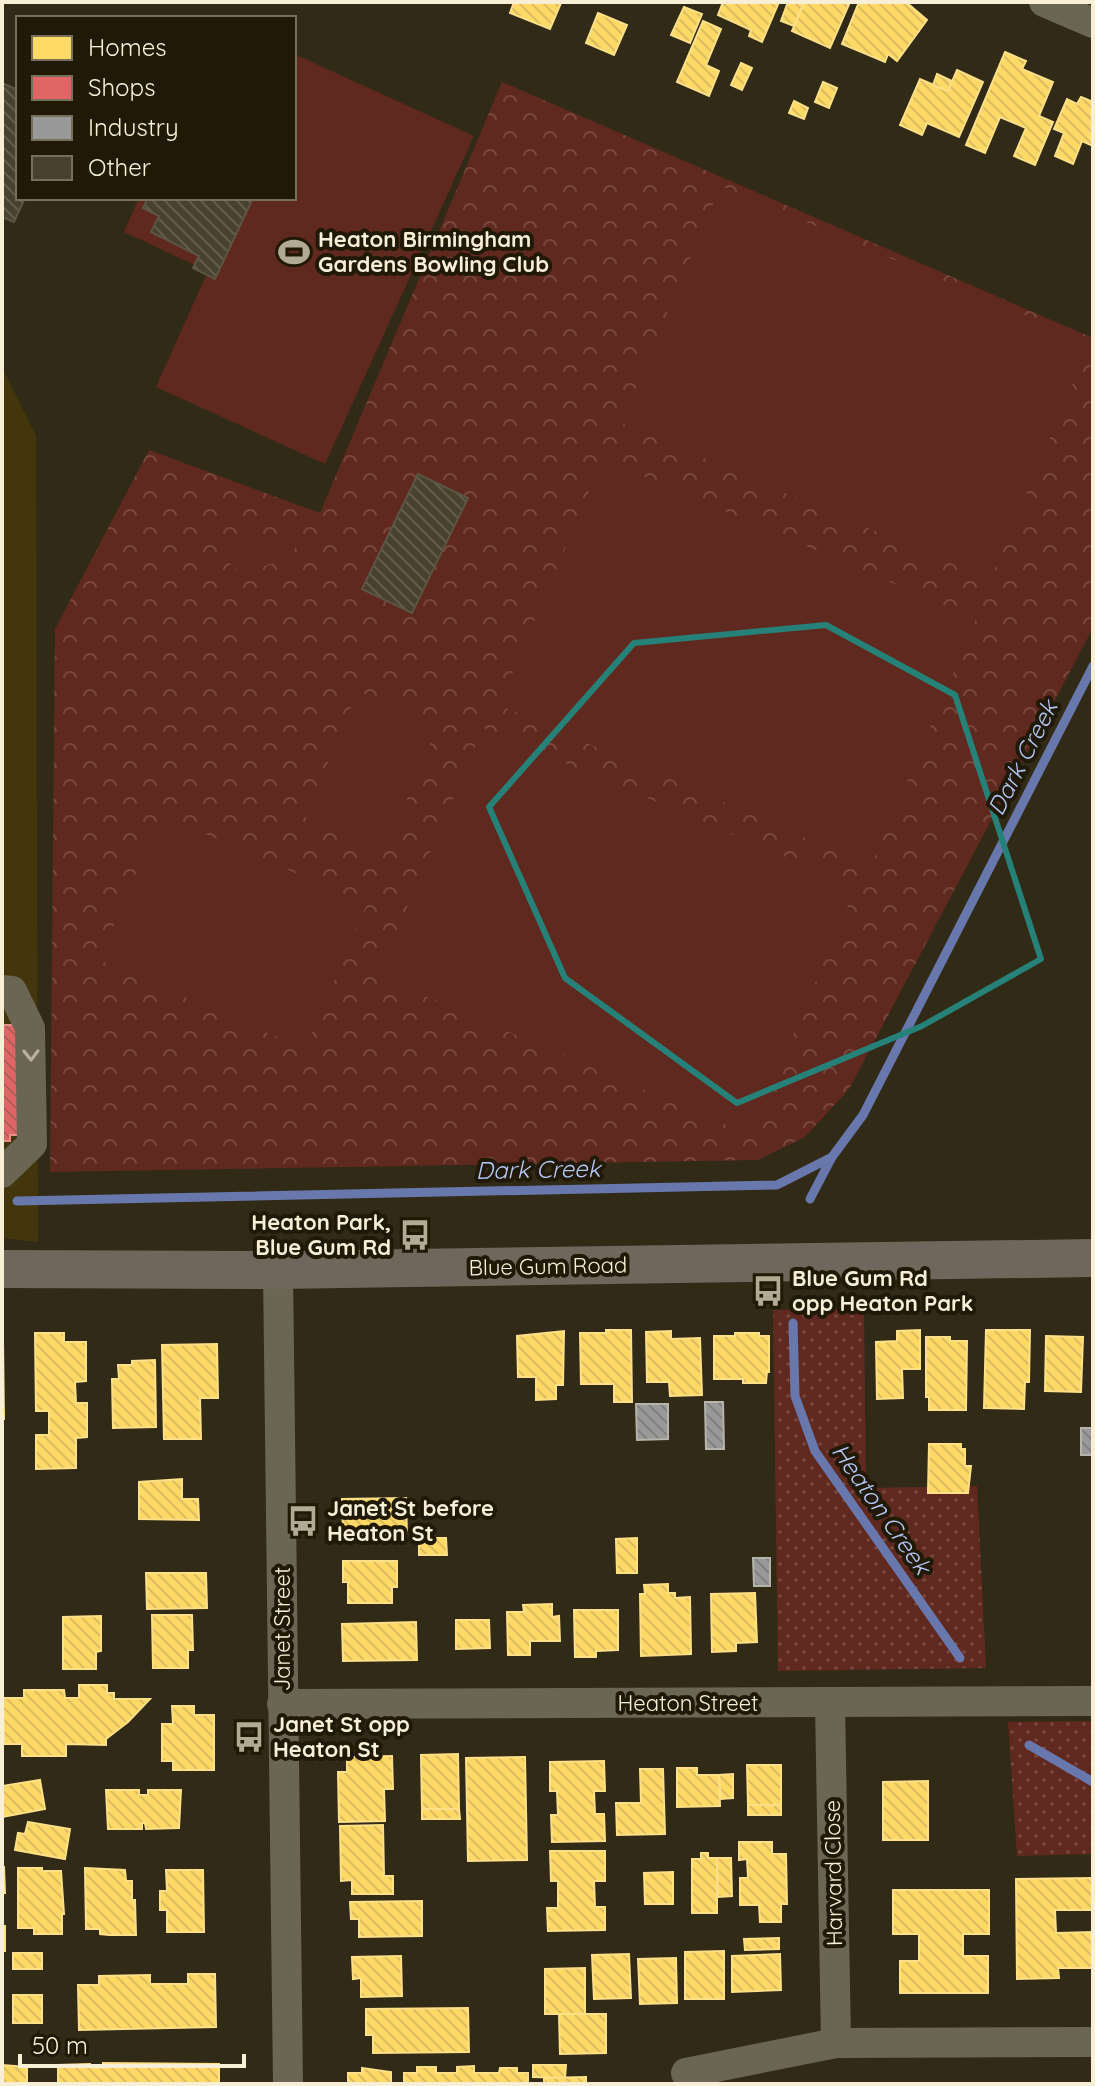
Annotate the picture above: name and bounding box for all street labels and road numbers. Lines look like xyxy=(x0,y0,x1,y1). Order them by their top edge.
street label: Blue Gum Road xyxy=(468,1251,628,1281)
street label: Janet Street xyxy=(268,1567,296,1691)
street label: Heaton Street xyxy=(617,1689,759,1717)
street label: Harvard Close xyxy=(818,1800,848,1946)

